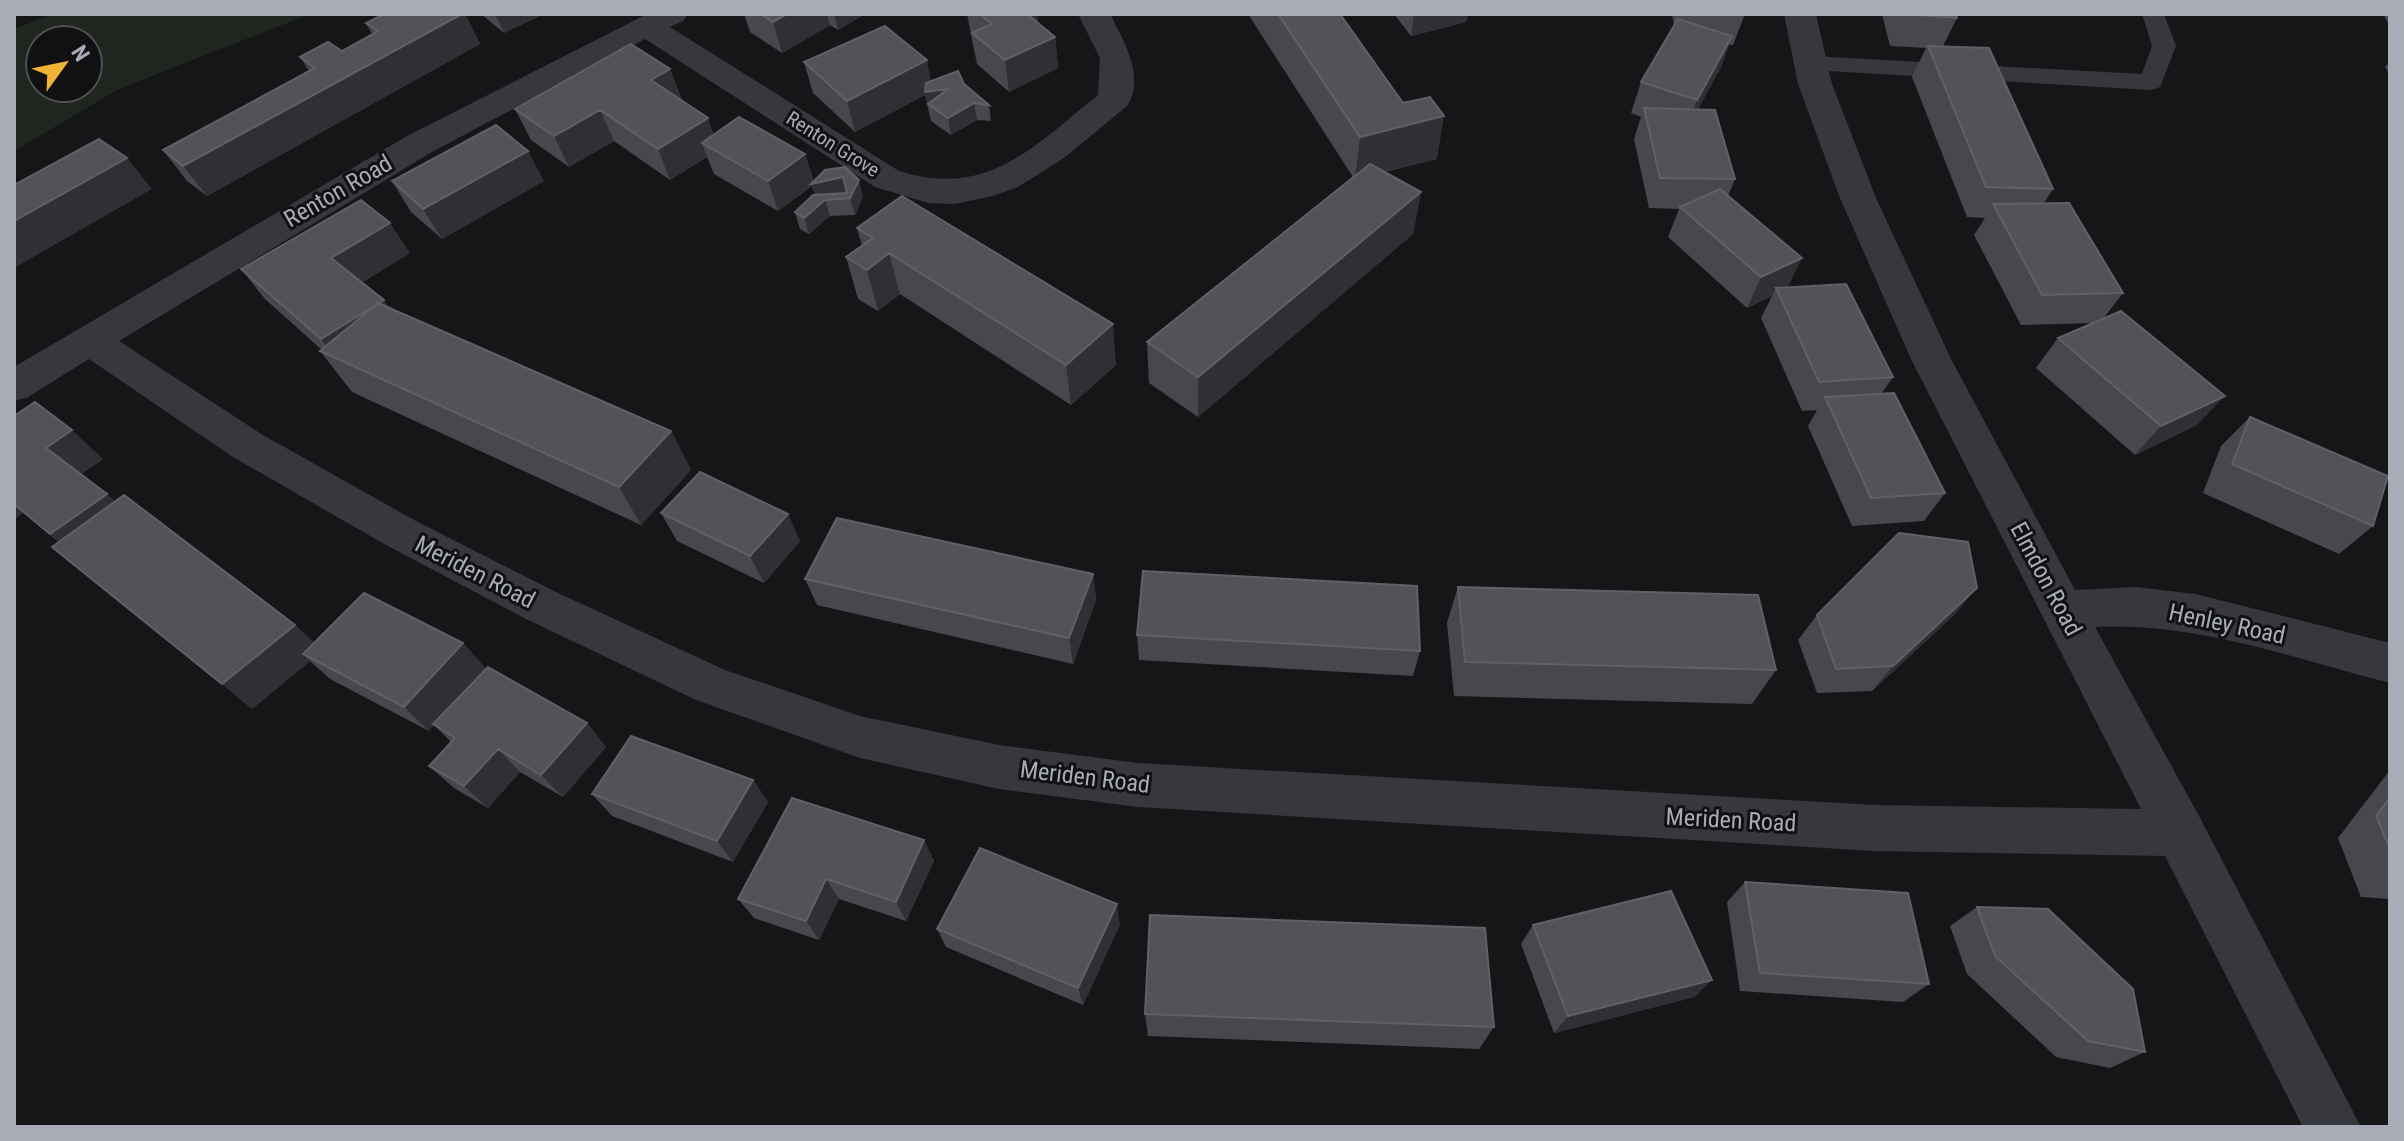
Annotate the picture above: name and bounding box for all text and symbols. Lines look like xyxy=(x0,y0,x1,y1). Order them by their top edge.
north arrow xyxy=(24,24,104,104)
text: N xyxy=(66,41,95,66)
street label: Renton Grove xyxy=(782,106,884,182)
street label: Renton Road xyxy=(279,149,397,233)
street label: Elmdon Road xyxy=(2004,517,2088,641)
street label: Meriden Road xyxy=(410,530,540,614)
street label: Henley Road xyxy=(2166,598,2288,650)
street label: Meriden Road xyxy=(1018,755,1152,799)
street label: Meriden Road xyxy=(1665,803,1797,837)

